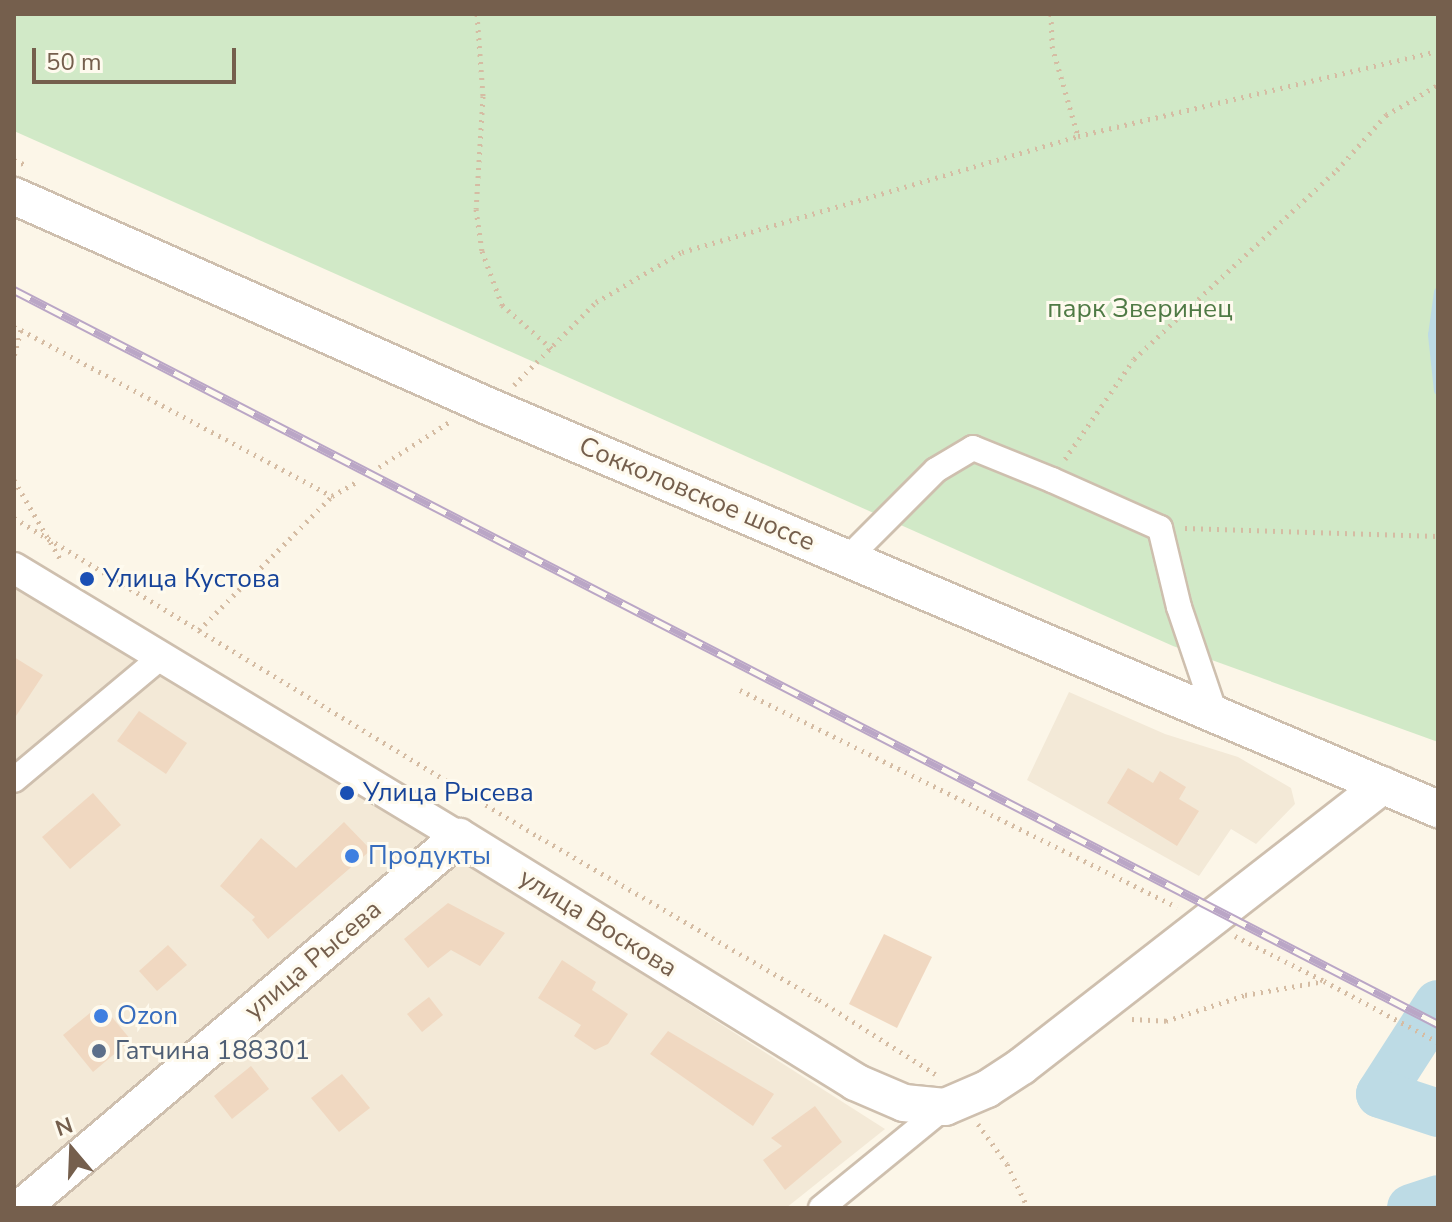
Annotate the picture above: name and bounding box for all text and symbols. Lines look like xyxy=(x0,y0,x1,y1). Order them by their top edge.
scale bar xyxy=(36,32,240,82)
text: 50 m xyxy=(46,46,102,78)
park label: парк Зверинец xyxy=(1047,293,1233,325)
street label: Сокколовское шоссе xyxy=(574,430,820,558)
place label: Улица Кустова xyxy=(103,563,280,595)
marker: Улица Кустова xyxy=(78,570,96,588)
place label: Улица Рысева xyxy=(363,777,534,809)
marker: Улица Рысева xyxy=(338,784,356,802)
place label: Продукты xyxy=(368,840,491,872)
marker: Продукты xyxy=(343,847,361,865)
street label: улица Воскова xyxy=(513,862,683,984)
street label: улица Рысева xyxy=(238,894,388,1026)
place label: Ozon xyxy=(117,1000,178,1032)
marker: Ozon xyxy=(92,1007,110,1025)
place label: Гатчина 188301 xyxy=(115,1035,310,1067)
marker: Гатчина 188301 xyxy=(90,1042,108,1060)
north arrow xyxy=(32,1110,112,1190)
text: N xyxy=(52,1110,77,1144)

